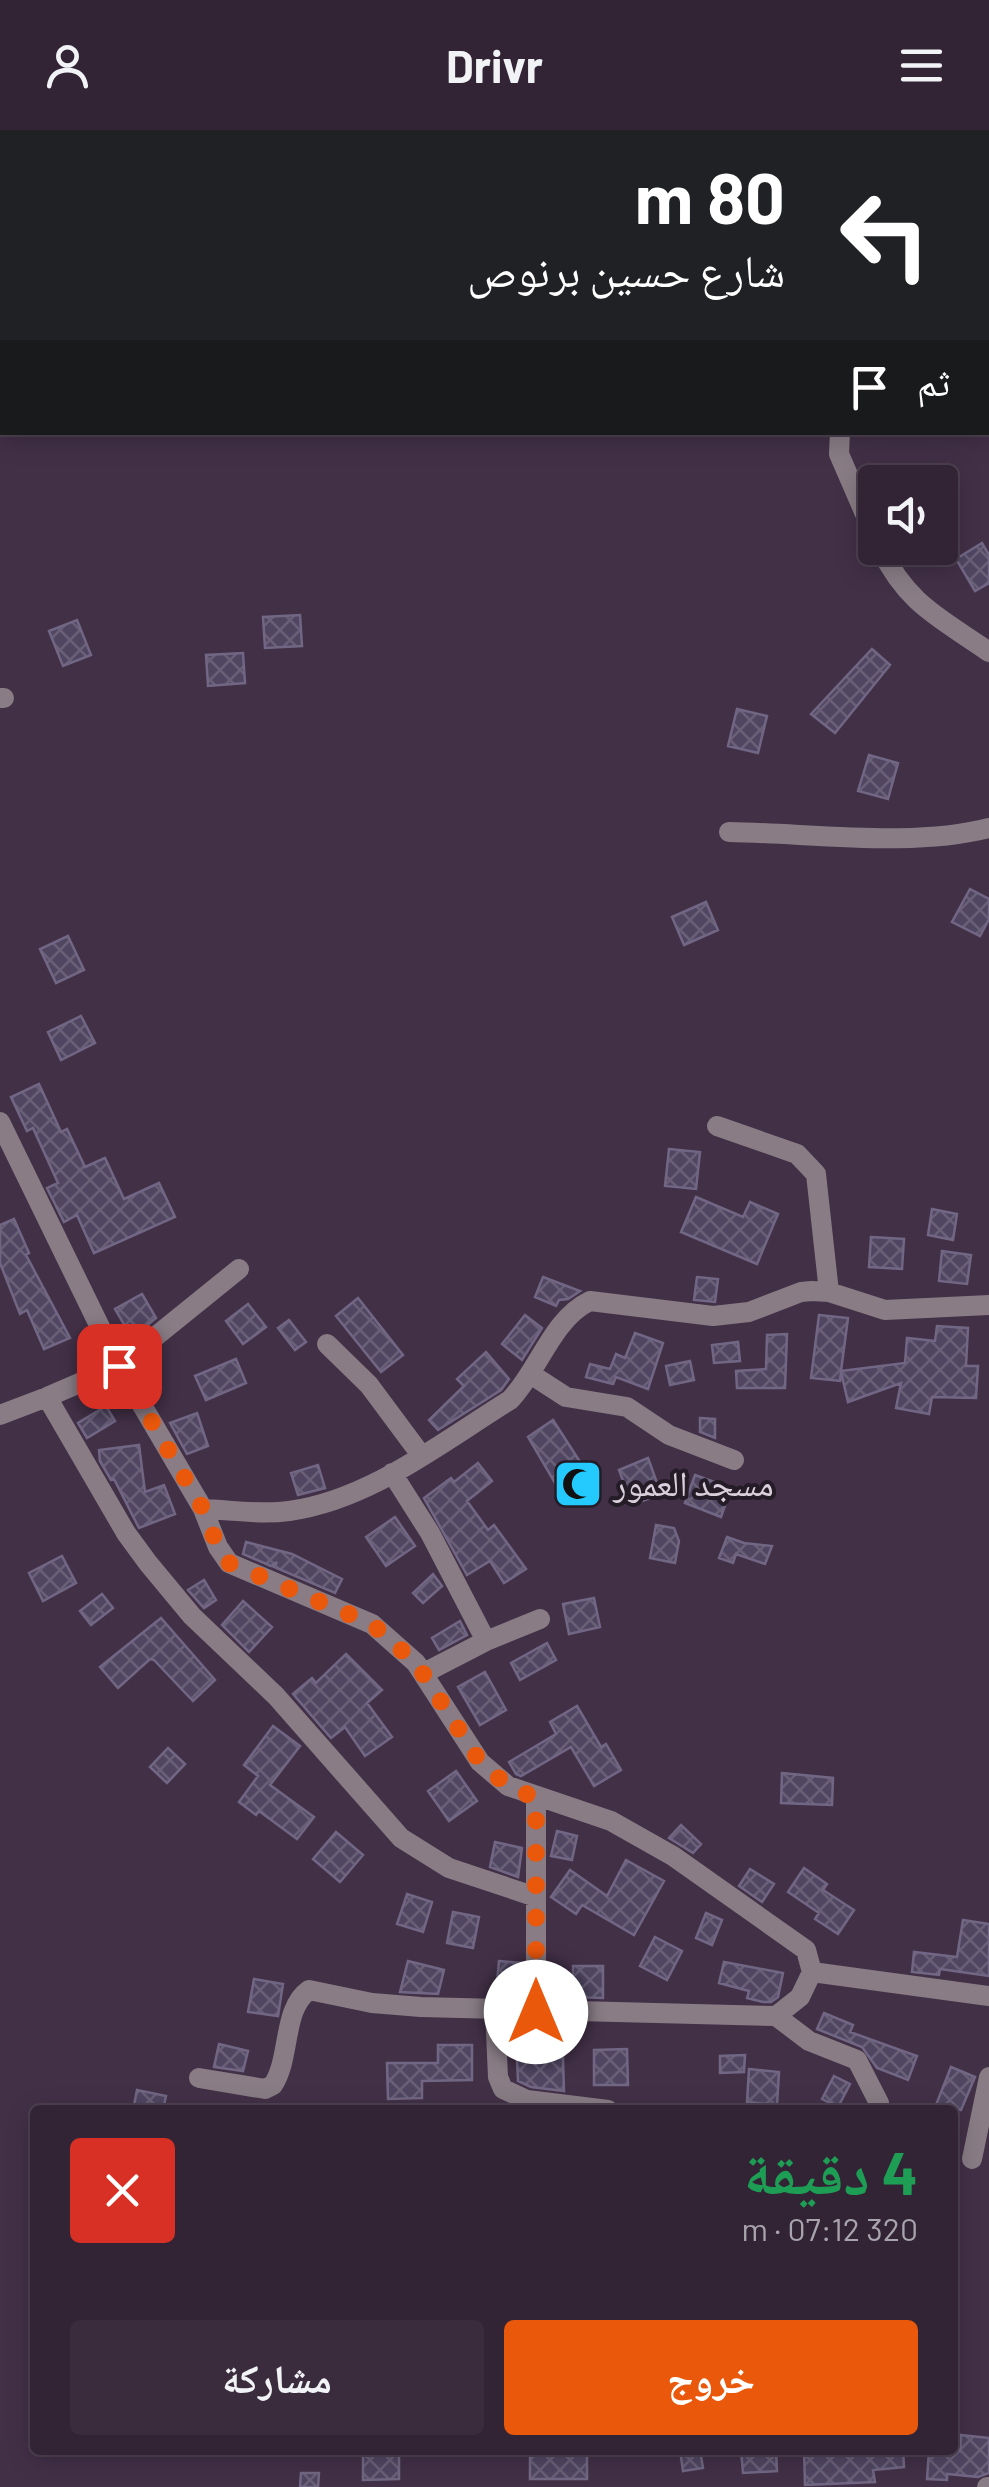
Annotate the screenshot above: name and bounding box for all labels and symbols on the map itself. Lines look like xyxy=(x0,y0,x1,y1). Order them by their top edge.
pin xyxy=(77,1324,162,1409)
mosque icon: مسجد العمور xyxy=(552,1458,604,1510)
place label: مسجد العمور xyxy=(612,1461,774,1503)
position arrow xyxy=(484,1960,588,2064)

